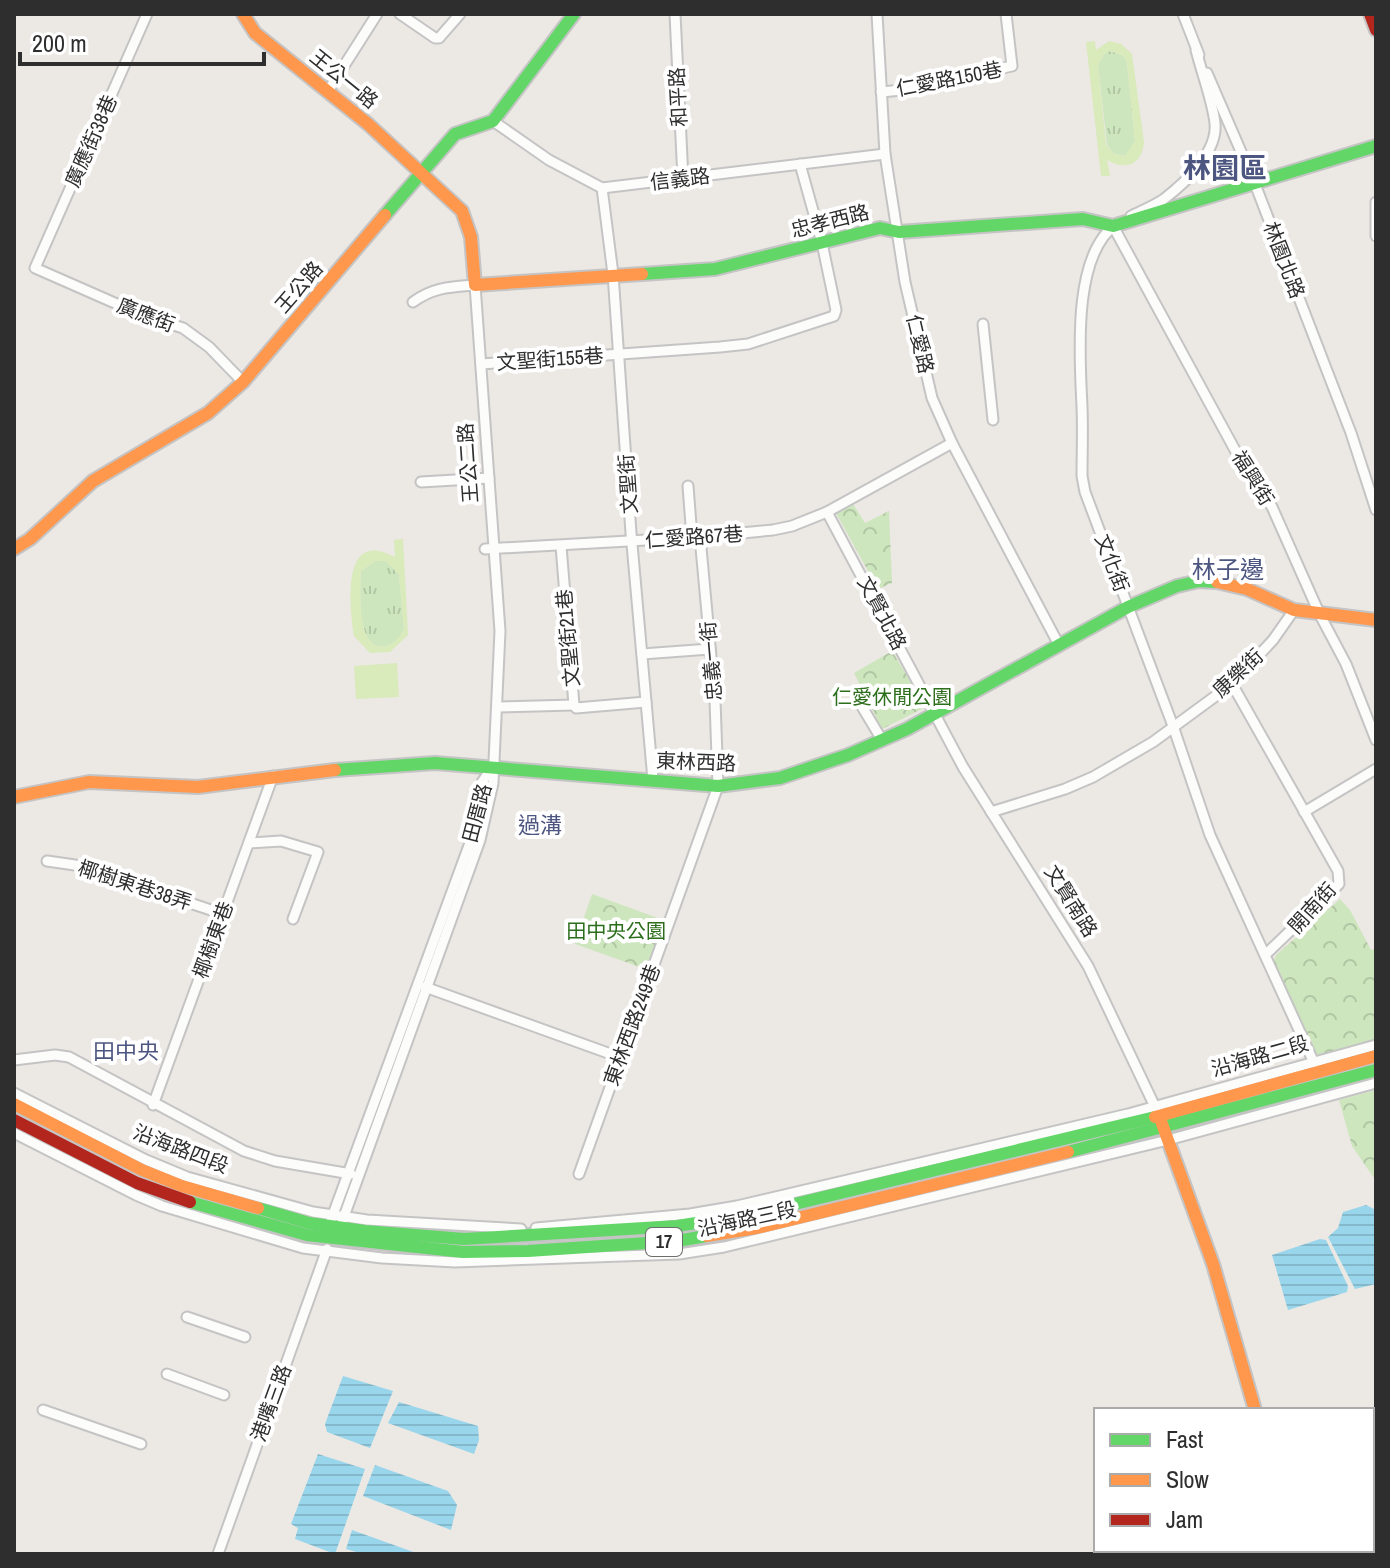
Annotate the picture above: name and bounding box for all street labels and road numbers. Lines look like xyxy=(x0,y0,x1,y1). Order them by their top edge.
street label: 王公一路 xyxy=(305,43,384,114)
street label: 仁愛路150巷 xyxy=(894,55,1004,102)
street label: 和平路 xyxy=(662,66,693,128)
street label: 廣應街38巷 xyxy=(58,90,123,191)
street label: 信義路 xyxy=(649,161,711,196)
street label: 忠孝西路 xyxy=(788,198,872,243)
street label: 林園北路 xyxy=(1258,218,1311,302)
street label: 王公路 xyxy=(269,255,328,318)
street label: 廣應街 xyxy=(113,291,179,338)
street label: 仁愛路 xyxy=(901,312,940,376)
street label: 文聖街155巷 xyxy=(495,341,604,376)
street label: 王公二路 xyxy=(451,422,484,504)
street label: 福興街 xyxy=(1226,445,1281,510)
street label: 文聖街 xyxy=(612,453,643,515)
street label: 仁愛路67巷 xyxy=(644,520,744,553)
street label: 文化街 xyxy=(1089,530,1136,596)
street label: 文賢北路 xyxy=(852,571,913,654)
street label: 文聖街21巷 xyxy=(550,588,585,688)
street label: 忠義一街 xyxy=(694,620,727,702)
street label: 康樂街 xyxy=(1207,642,1269,703)
street label: 東林西路 xyxy=(656,747,736,776)
street label: 田厝路 xyxy=(456,780,497,845)
street label: 椰樹東巷38弄 xyxy=(75,853,196,916)
street label: 文賢南路 xyxy=(1039,860,1104,942)
street label: 開南街 xyxy=(1282,876,1342,939)
street label: 椰樹東巷 xyxy=(186,898,239,982)
street label: 東林西路249巷 xyxy=(597,960,666,1089)
street label: 沿海路二段 xyxy=(1208,1029,1312,1082)
street label: 沿海路四段 xyxy=(130,1118,233,1179)
street label: 沿海路三段 xyxy=(695,1195,799,1242)
road number: 17 xyxy=(646,1228,682,1256)
street label: 港嘴三路 xyxy=(244,1361,297,1445)

